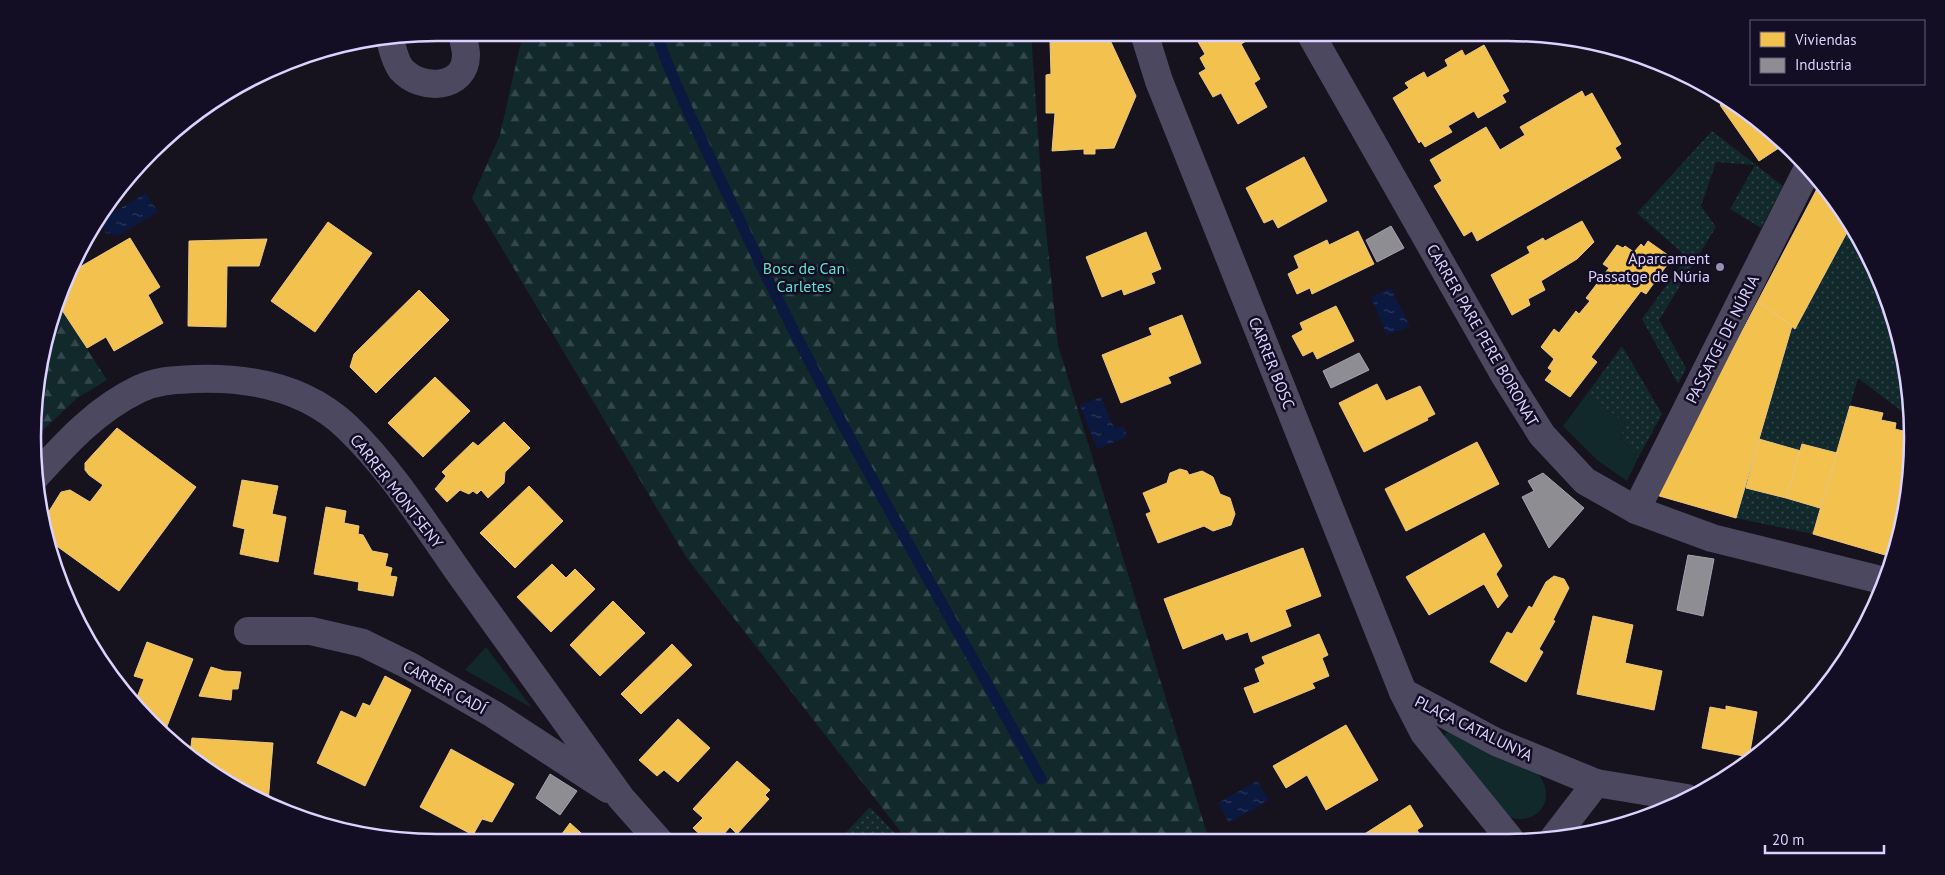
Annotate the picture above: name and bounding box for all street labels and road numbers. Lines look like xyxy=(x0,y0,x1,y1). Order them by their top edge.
street label: CARRER PARE PERE BORONAT xyxy=(1423,240,1543,430)
street label: PASSATGE DE NÚRIA xyxy=(1681,271,1763,407)
street label: CARRER BOSC xyxy=(1244,314,1300,412)
street label: CARRER MONTSENY xyxy=(346,430,448,552)
street label: CARRER CADÍ xyxy=(400,656,491,718)
street label: PLAÇA CATALUNYA xyxy=(1412,691,1537,765)

